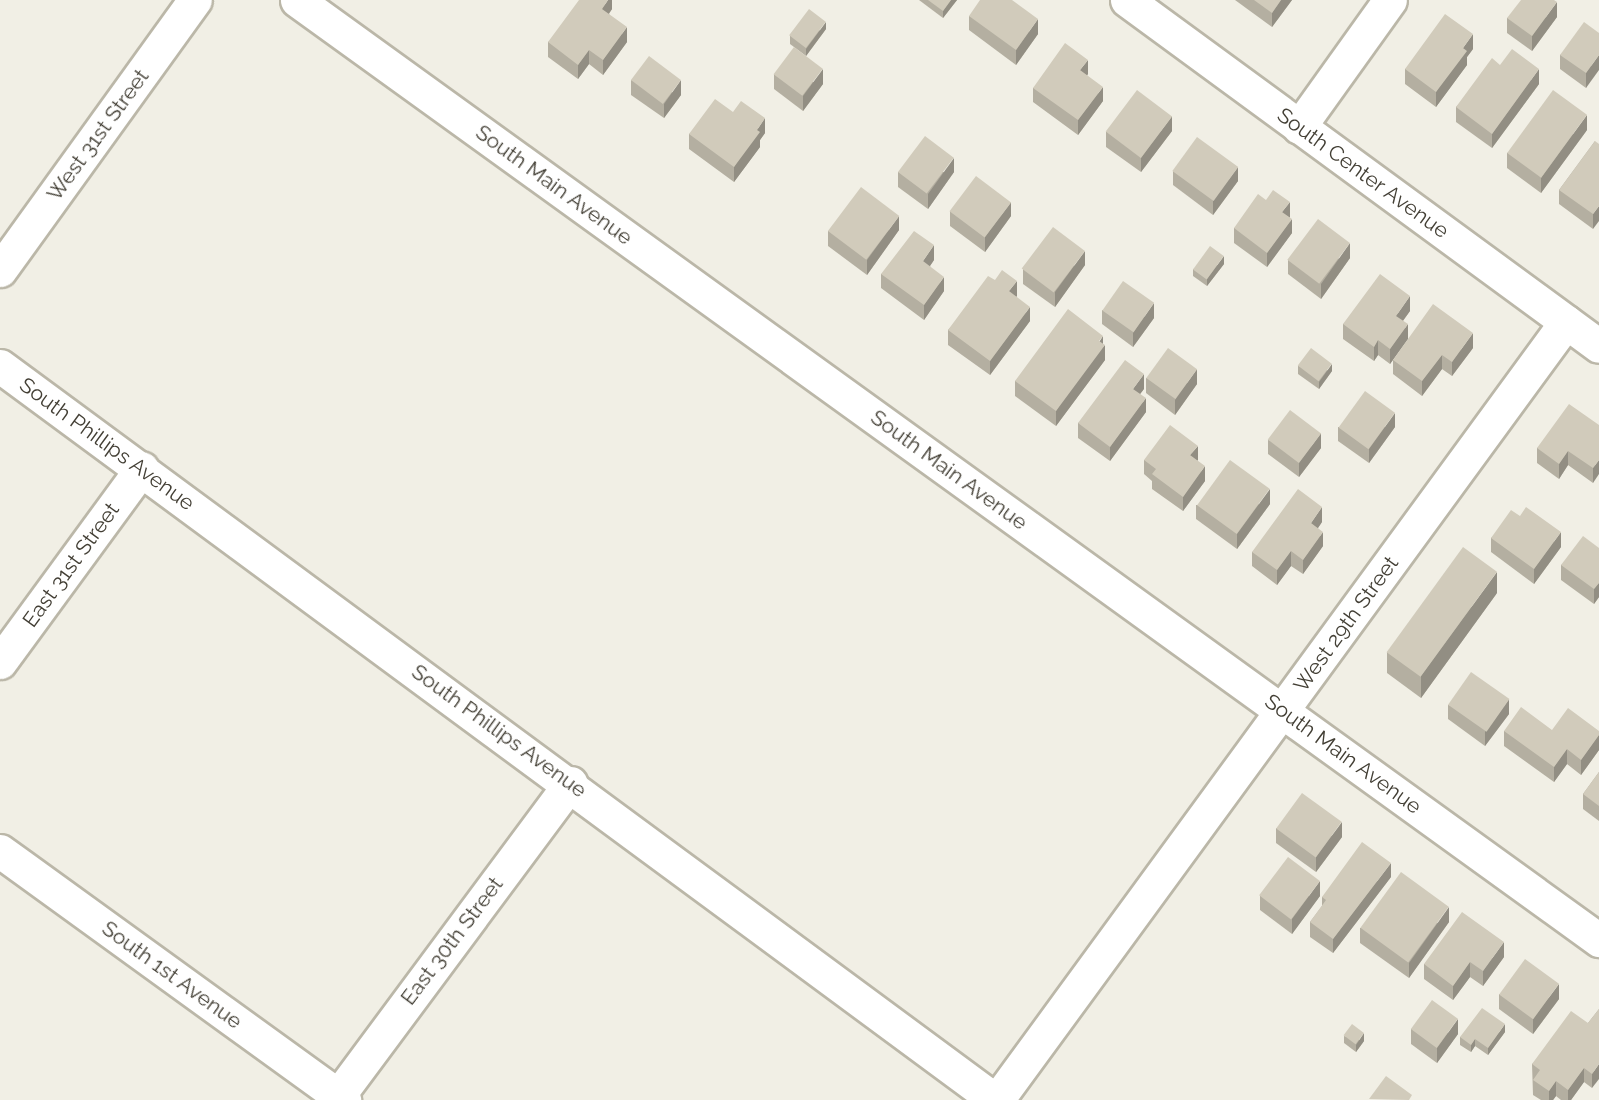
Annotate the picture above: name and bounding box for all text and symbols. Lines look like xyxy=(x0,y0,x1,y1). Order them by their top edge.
street label: West 31st Street xyxy=(42,64,154,206)
street label: South Center Avenue xyxy=(1272,102,1454,244)
street label: South Main Avenue xyxy=(471,120,637,250)
street label: South Phillips Avenue xyxy=(14,372,200,516)
street label: South Main Avenue xyxy=(866,405,1032,535)
street label: East 31st Street xyxy=(17,498,125,632)
street label: West 29th Street xyxy=(1288,551,1404,697)
street label: South Phillips Avenue xyxy=(406,659,592,803)
street label: South Main Avenue xyxy=(1260,689,1426,819)
street label: East 30th Street xyxy=(396,872,508,1010)
street label: South 1st Avenue xyxy=(97,916,247,1034)

